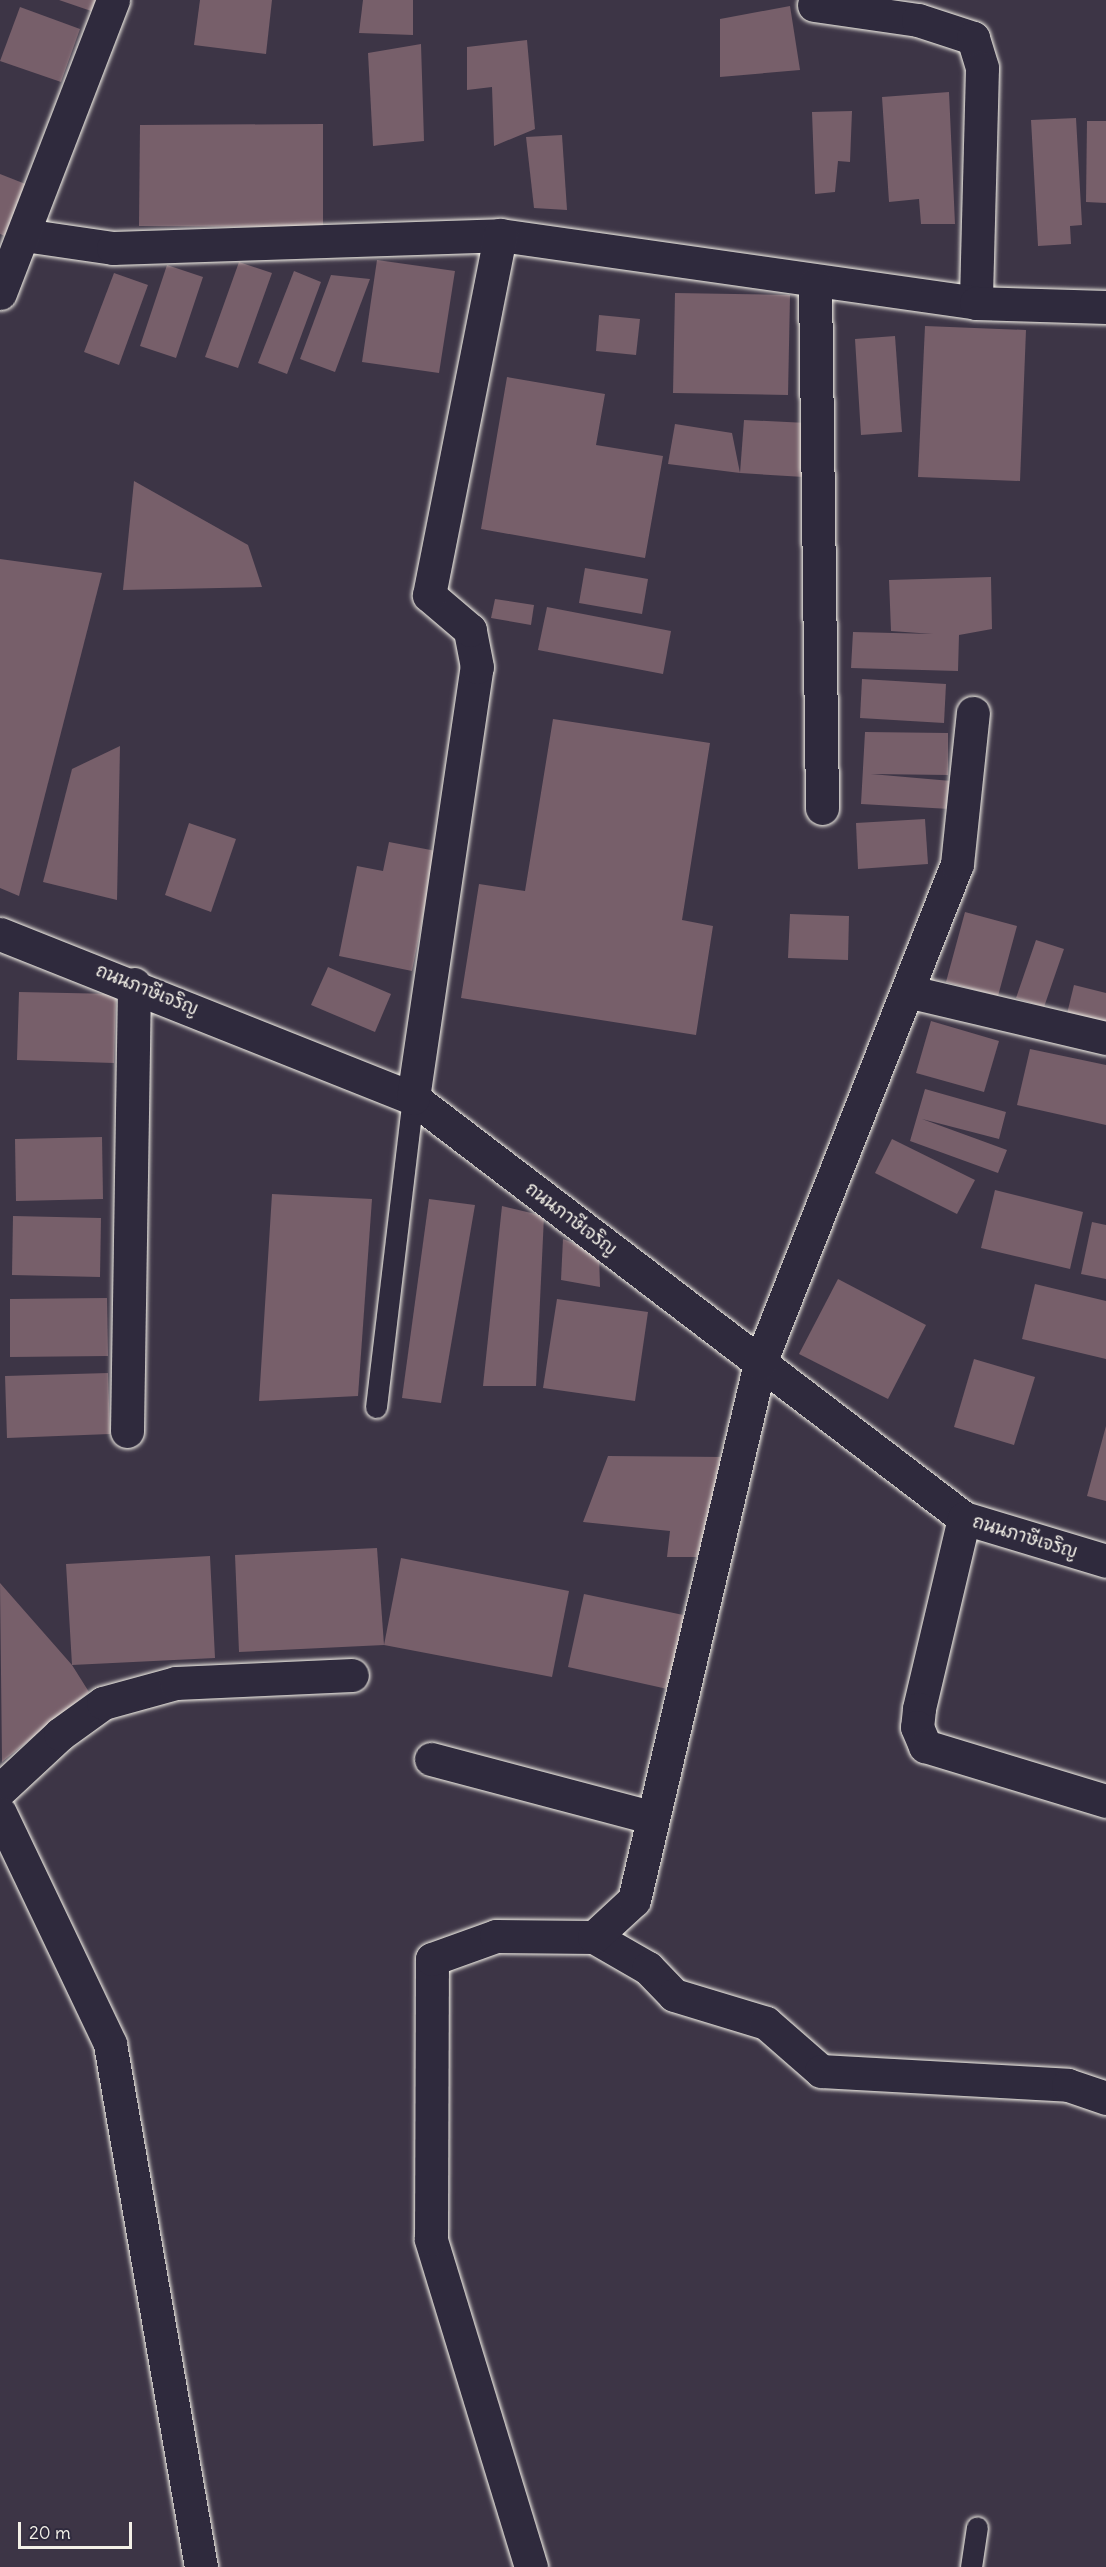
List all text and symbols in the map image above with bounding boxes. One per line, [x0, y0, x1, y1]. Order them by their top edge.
street label: ถนนภาษีเจริญ [93, 960, 201, 1020]
street label: ถนนภาษีเจริญ [521, 1178, 621, 1260]
street label: ถนนภาษีเจริญ [970, 1511, 1080, 1563]
scale bar [21, 2510, 135, 2548]
text: 20 m [29, 2521, 71, 2544]

